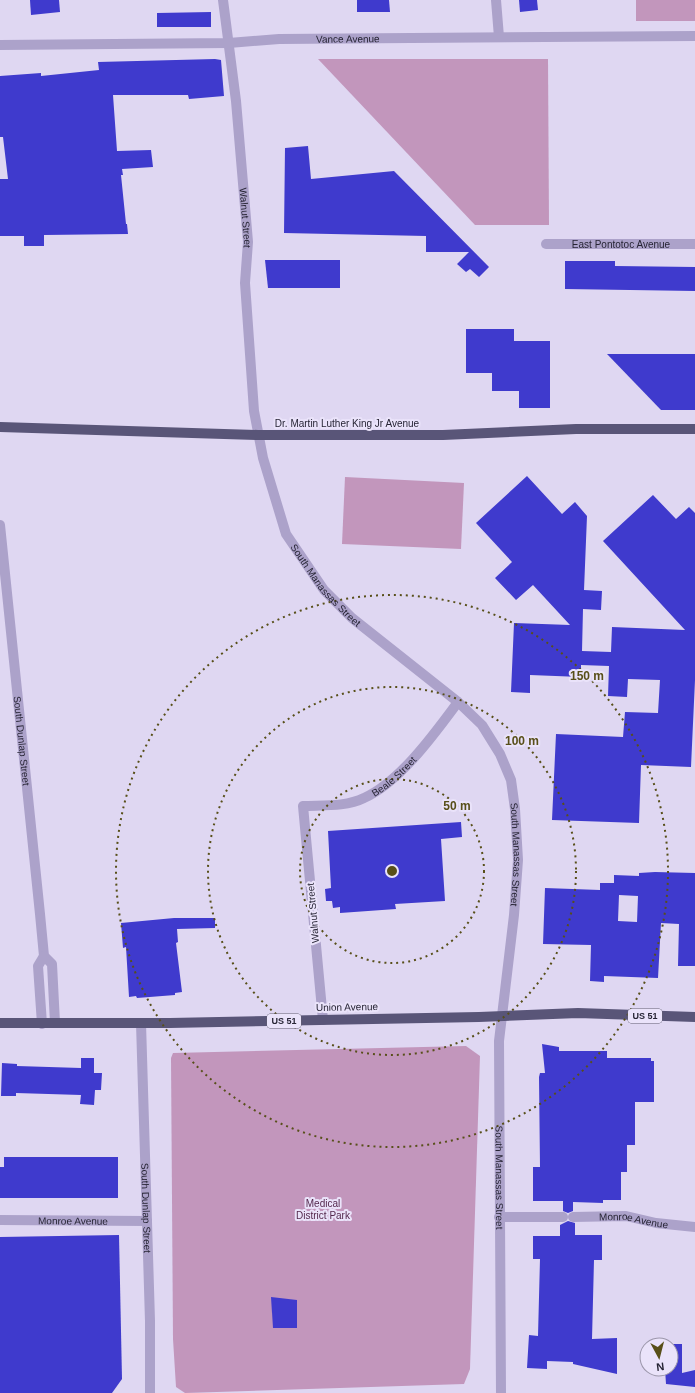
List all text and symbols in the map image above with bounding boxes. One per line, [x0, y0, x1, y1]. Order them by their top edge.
street label: Vance Avenue [316, 33, 380, 44]
street label: Walnut Street [238, 187, 254, 248]
street label: East Pontotoc Avenue [572, 239, 671, 250]
street label: Dr. Martin Luther King Jr Avenue [275, 418, 420, 429]
street label: South Manassas Street [289, 542, 363, 628]
text: 150 m [570, 669, 604, 683]
street label: South Dunlap Street [12, 695, 32, 786]
text: 100 m [505, 734, 539, 748]
street label: Beale Street [370, 754, 418, 798]
text: 50 m [443, 799, 471, 813]
street label: South Manassas Street [509, 802, 524, 907]
centre of rings [385, 864, 399, 878]
street label: Walnut Street [305, 882, 321, 943]
street label: Union Avenue [316, 1001, 379, 1013]
road number: US 51 [628, 1009, 662, 1023]
road number: US 51 [267, 1014, 301, 1028]
street label: South Manassas Street [494, 1125, 506, 1230]
street label: South Dunlap Street [140, 1163, 153, 1253]
park label: Medical District Park [296, 1198, 351, 1221]
street label: Monroe Avenue [599, 1210, 669, 1230]
street label: Monroe Avenue [38, 1215, 108, 1226]
north arrow [639, 1337, 679, 1377]
text: N [655, 1360, 665, 1373]

